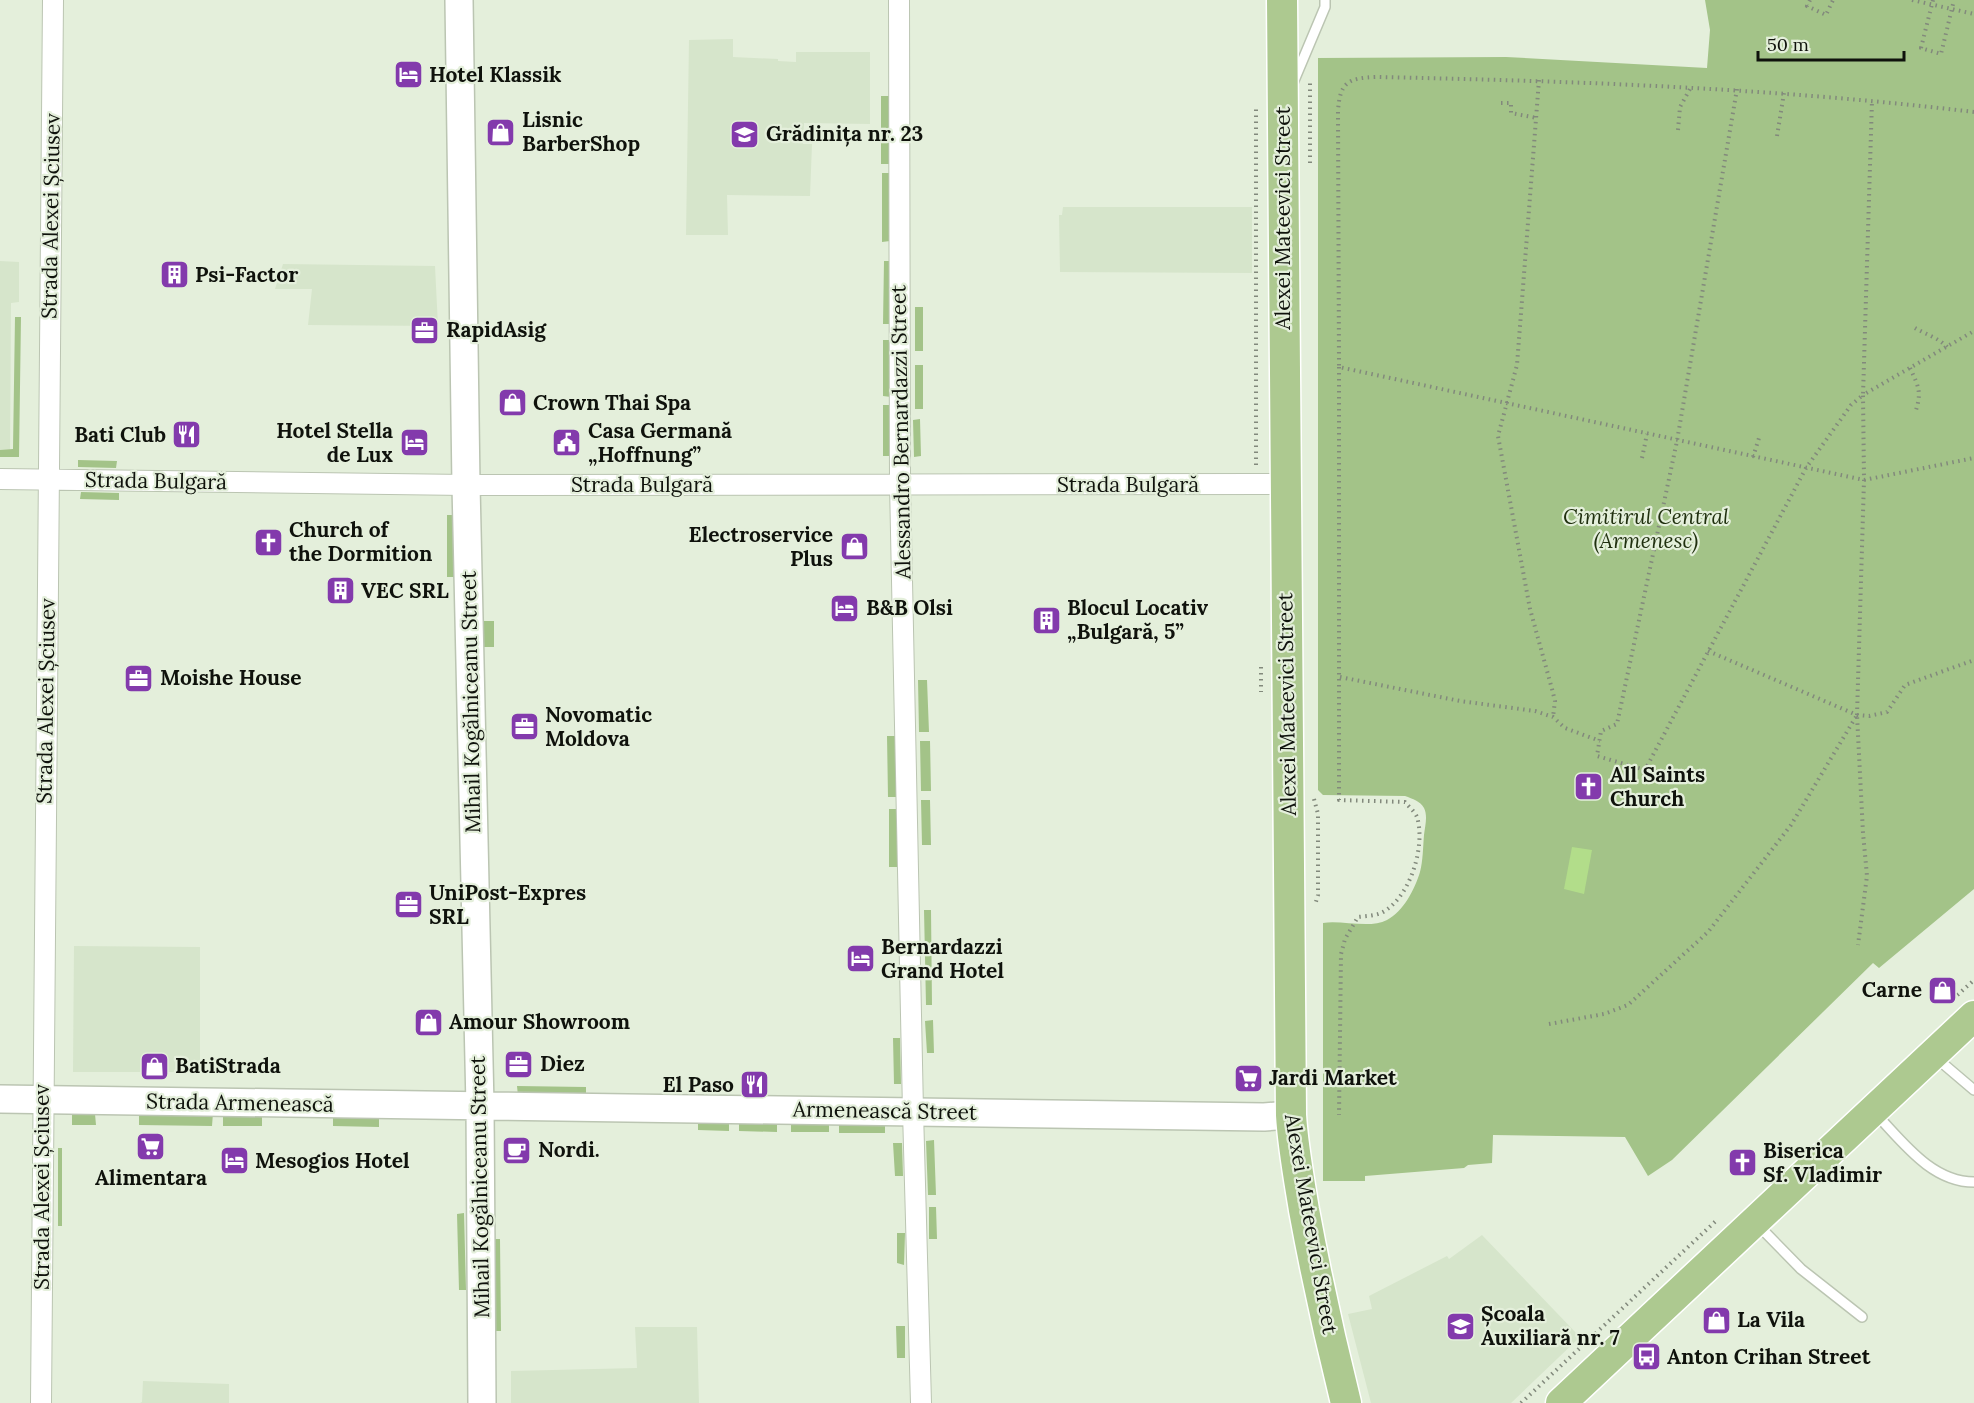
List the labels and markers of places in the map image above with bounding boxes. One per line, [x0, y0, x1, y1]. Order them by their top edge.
hotel icon: Hotel Klassik [392, 59, 424, 91]
place label: Hotel Klassik [429, 61, 562, 88]
place label: Lisnic BarberShop [522, 106, 640, 157]
shop icon: Lisnic BarberShop [485, 116, 517, 148]
school or university icon: Grădinița nr. 23 [729, 118, 761, 150]
place label: Grădinița nr. 23 [766, 120, 923, 147]
building icon: Psi-Factor [158, 259, 190, 291]
place label: Psi-Factor [195, 261, 298, 288]
office icon: RapidAsig [409, 314, 441, 346]
place label: RapidAsig [446, 316, 547, 343]
shop icon: Crown Thai Spa [496, 387, 528, 419]
place label: Crown Thai Spa [533, 389, 691, 416]
place label: Hotel Stella de Lux [276, 417, 393, 468]
place label: Casa Germană „Hoffnung” [588, 417, 732, 468]
restaurant icon: Bati Club [171, 419, 203, 451]
place label: Bati Club [74, 421, 166, 448]
hotel icon: Hotel Stella de Lux [398, 427, 430, 459]
public building icon: Casa Germană „Hoffnung” [551, 427, 583, 459]
place label: Church of the Dormition [289, 516, 432, 567]
place label: Electroservice Plus [689, 521, 833, 572]
church icon: Church of the Dormition [252, 526, 284, 558]
shop icon: Electroservice Plus [838, 531, 870, 563]
building icon: VEC SRL [324, 575, 356, 607]
place label: VEC SRL [361, 577, 449, 604]
hotel icon: B&B Olsi [829, 592, 861, 624]
place label: B&B Olsi [866, 594, 953, 621]
place label: Blocul Locativ „Bulgară, 5” [1067, 594, 1209, 645]
building icon: Blocul Locativ „Bulgară, 5” [1030, 604, 1062, 636]
office icon: Moishe House [123, 662, 155, 694]
place label: Moishe House [160, 664, 301, 691]
place label: Novomatic Moldova [545, 701, 652, 752]
office icon: Novomatic Moldova [508, 711, 540, 743]
place label: All Saints Church [1610, 761, 1705, 812]
church icon: All Saints Church [1573, 771, 1605, 803]
place label: UniPost-Expres SRL [429, 879, 586, 930]
office icon: UniPost-Expres SRL [392, 889, 424, 921]
place label: Bernardazzi Grand Hotel [881, 933, 1004, 984]
hotel icon: Bernardazzi Grand Hotel [844, 943, 876, 975]
shop icon: Carne [1927, 974, 1959, 1006]
place label: Carne [1862, 976, 1922, 1003]
shop icon: Amour Showroom [412, 1006, 444, 1038]
place label: Amour Showroom [449, 1008, 630, 1035]
office icon: Diez [503, 1048, 535, 1080]
shop icon: BatiStrada [138, 1050, 170, 1082]
place label: Diez [540, 1050, 585, 1077]
place label: BatiStrada [175, 1052, 281, 1079]
supermarket icon: Jardi Market [1232, 1062, 1264, 1094]
place label: Jardi Market [1269, 1064, 1397, 1091]
restaurant icon: El Paso [739, 1069, 771, 1101]
place label: El Paso [663, 1071, 734, 1098]
supermarket icon: Alimentara [135, 1131, 167, 1163]
cafe icon: Nordi. [501, 1134, 533, 1166]
place label: Nordi. [538, 1136, 600, 1163]
place label: Biserica Sf. Vladimir [1763, 1137, 1882, 1188]
hotel icon: Mesogios Hotel [218, 1145, 250, 1177]
place label: Mesogios Hotel [255, 1147, 410, 1174]
church icon: Biserica Sf. Vladimir [1726, 1147, 1758, 1179]
place label: Alimentara [95, 1164, 207, 1191]
place label: Școala Auxiliară nr. 7 [1481, 1300, 1620, 1351]
shop icon: La Vila [1700, 1304, 1732, 1336]
place label: La Vila [1737, 1306, 1805, 1333]
school or university icon: Școala Auxiliară nr. 7 [1444, 1310, 1476, 1342]
bus stop icon: Anton Crihan Street [1630, 1341, 1662, 1373]
place label: Anton Crihan Street [1667, 1343, 1871, 1370]

